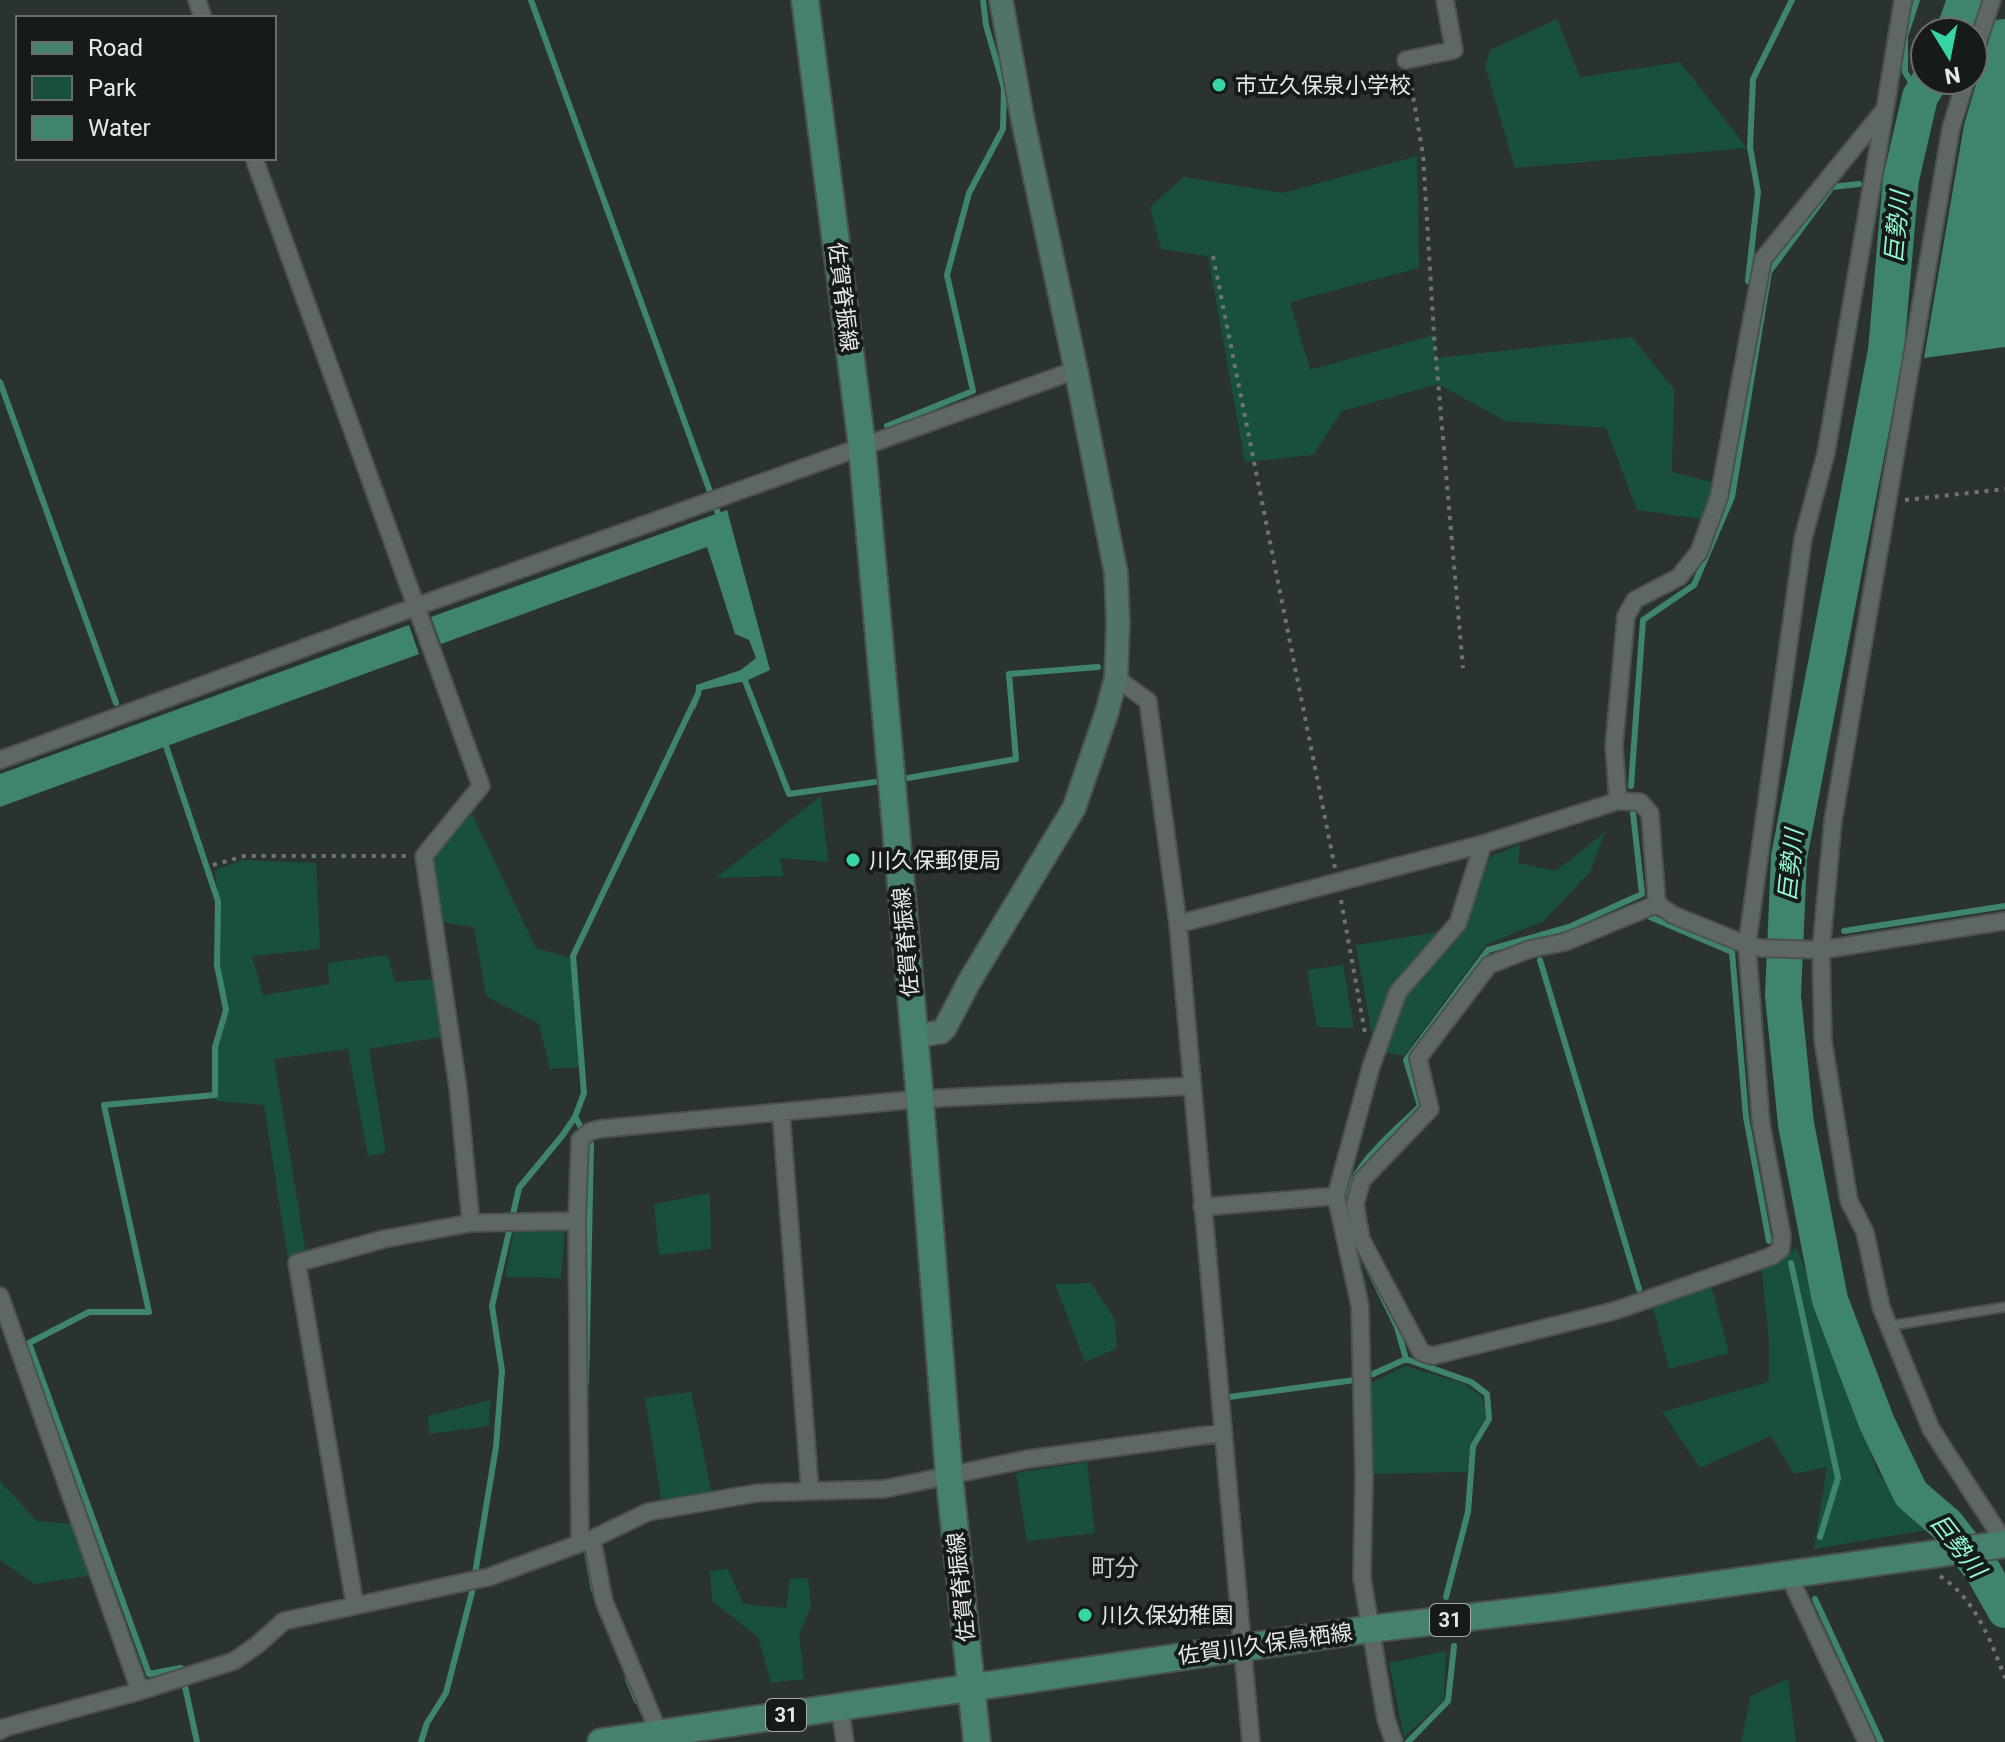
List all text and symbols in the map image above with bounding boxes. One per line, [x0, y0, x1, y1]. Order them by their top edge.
legend [16, 16, 276, 160]
north arrow [1909, 16, 1989, 96]
text: Road [88, 34, 143, 62]
text: N [1943, 62, 1962, 89]
place label: 市立久保泉小学校 [1235, 73, 1411, 98]
text: Park [88, 74, 137, 102]
marker: 市立久保泉小学校 [1210, 76, 1228, 94]
text: Water [88, 114, 151, 142]
water label: 巨勢川 [1880, 187, 1914, 264]
street label: 佐賀脊振線 [824, 241, 862, 353]
water label: 巨勢川 [1773, 825, 1809, 902]
place label: 川久保郵便局 [869, 848, 1001, 873]
marker: 川久保郵便局 [844, 851, 862, 869]
street label: 佐賀脊振線 [889, 886, 923, 998]
water label: 巨勢川 [1925, 1509, 1993, 1585]
street label: 佐賀脊振線 [943, 1531, 979, 1643]
district label: 町分 [1091, 1554, 1139, 1582]
place label: 川久保幼稚園 [1101, 1603, 1233, 1628]
road number: 31 [1430, 1604, 1470, 1636]
marker: 川久保幼稚園 [1076, 1606, 1094, 1624]
street label: 佐賀川久保鳥栖線 [1176, 1619, 1354, 1669]
road number: 31 [766, 1699, 806, 1731]

